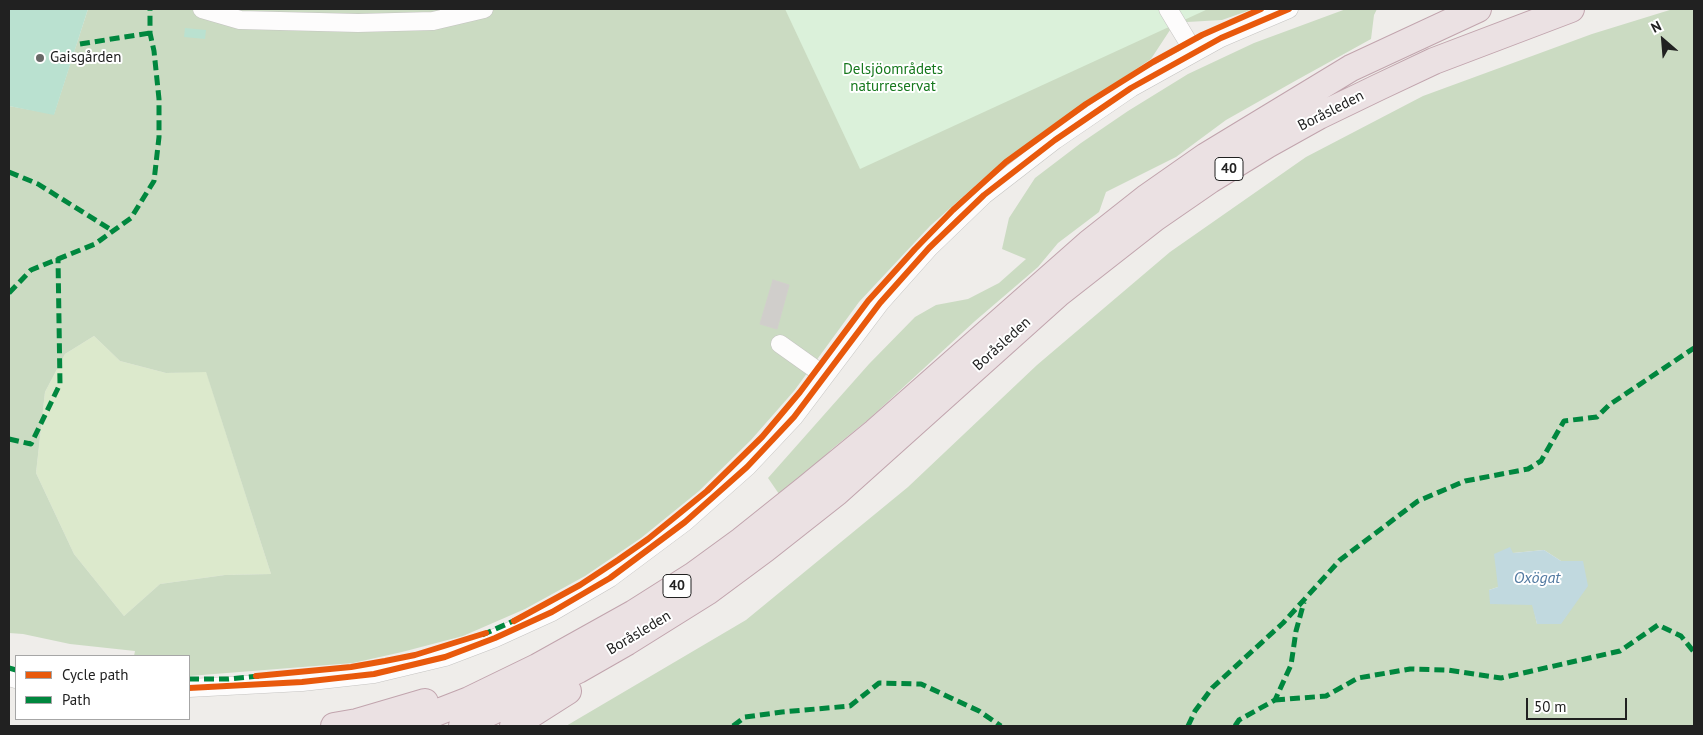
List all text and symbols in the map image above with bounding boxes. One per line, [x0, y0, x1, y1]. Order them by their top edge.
north arrow [1638, 15, 1688, 65]
text: N [1648, 17, 1664, 37]
place label: Gaisgården [50, 49, 121, 67]
marker: Gaisgården [34, 52, 46, 64]
park label: Delsjöområdets naturreservat [843, 61, 943, 96]
street label: Boråsleden [1295, 87, 1367, 135]
road number: 40 [1215, 157, 1243, 180]
street label: Boråsleden [969, 313, 1035, 375]
water label: Oxögat [1514, 568, 1560, 588]
road number: 40 [663, 574, 691, 598]
street label: Boråsleden [604, 607, 674, 659]
legend [15, 655, 190, 720]
text: Cycle path [62, 665, 128, 684]
scale bar [1528, 688, 1629, 720]
text: Path [62, 690, 91, 709]
text: 50 m [1534, 697, 1567, 716]

